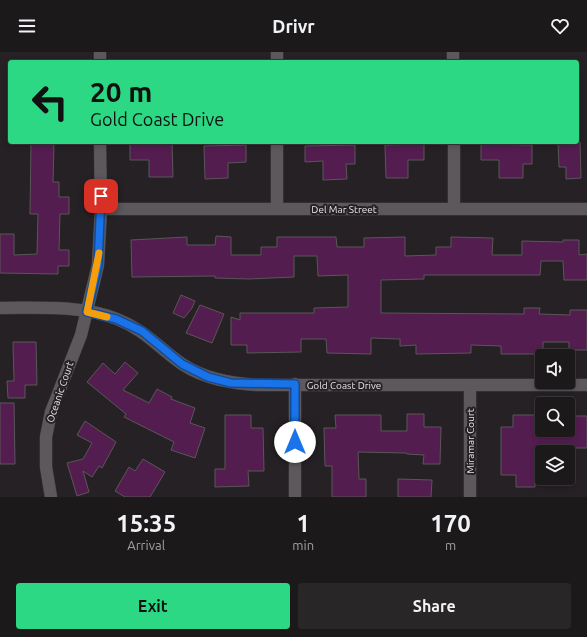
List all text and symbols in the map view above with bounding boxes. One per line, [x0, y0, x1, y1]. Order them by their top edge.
icon: menu [16, 15, 38, 37]
icon: heart [549, 15, 571, 37]
text: Drivr [272, 16, 315, 36]
icon: left [24, 76, 76, 128]
text: 20 m [90, 76, 152, 107]
text: Gold Coast Drive [90, 109, 224, 129]
pin [84, 179, 118, 213]
icon: arrive [90, 185, 112, 207]
street label: Del Mar Street [311, 204, 377, 215]
map controls [535, 349, 575, 485]
button: sound [535, 349, 575, 389]
street label: Oceanic Court [44, 360, 76, 424]
street label: Gold Coast Drive [307, 380, 381, 391]
button: search [535, 397, 575, 437]
street label: Miramar Court [465, 408, 476, 474]
position arrow [274, 421, 316, 463]
button: layers [535, 445, 575, 485]
text: 15:35 [116, 510, 176, 537]
text: 1 [296, 510, 310, 537]
text: 170 [430, 510, 471, 537]
text: Arrival [127, 538, 165, 552]
text: min [292, 538, 314, 552]
text: m [445, 538, 456, 552]
button: Exit [16, 583, 290, 629]
button: Share [298, 583, 571, 629]

